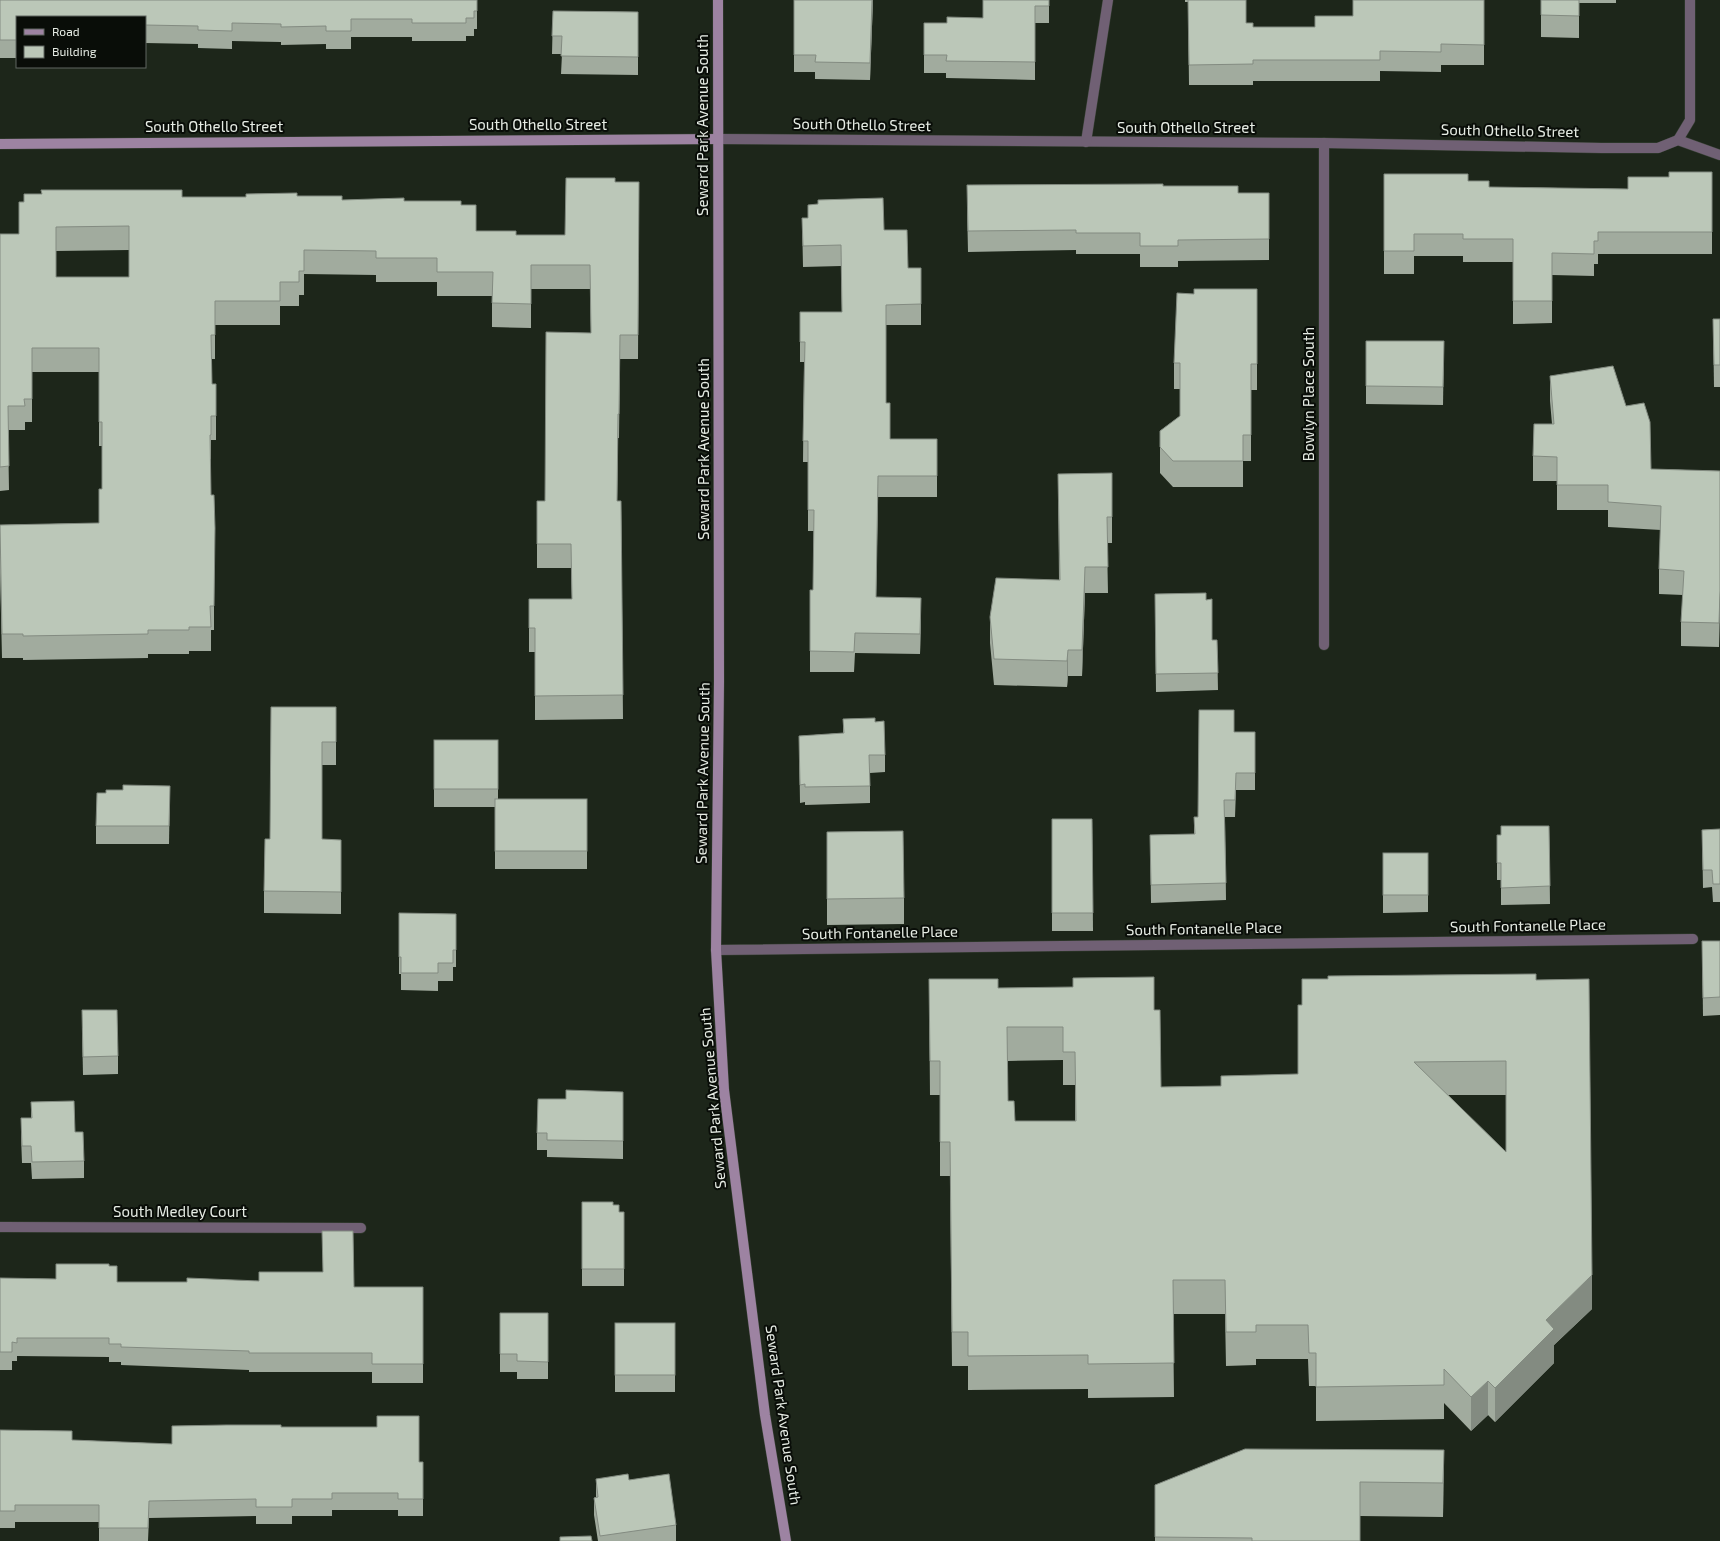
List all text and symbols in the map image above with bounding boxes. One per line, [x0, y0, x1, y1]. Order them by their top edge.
legend [16, 16, 146, 68]
text: Road [52, 24, 80, 38]
street label: Seward Park Avenue South [693, 34, 711, 216]
text: Building [52, 44, 97, 58]
street label: South Othello Street [793, 114, 932, 134]
street label: South Othello Street [469, 115, 607, 133]
street label: South Othello Street [145, 117, 283, 135]
street label: South Othello Street [1117, 118, 1255, 136]
street label: South Othello Street [1441, 120, 1580, 140]
street label: Bowlyn Place South [1299, 327, 1317, 461]
street label: Seward Park Avenue South [694, 358, 712, 540]
street label: Seward Park Avenue South [691, 682, 713, 864]
street label: South Fontanelle Place [1450, 915, 1606, 935]
street label: South Fontanelle Place [1126, 918, 1282, 938]
street label: South Fontanelle Place [802, 922, 958, 942]
street label: Seward Park Avenue South [695, 1007, 729, 1189]
street label: South Medley Court [113, 1202, 247, 1220]
street label: Seward Park Avenue South [762, 1324, 806, 1506]

